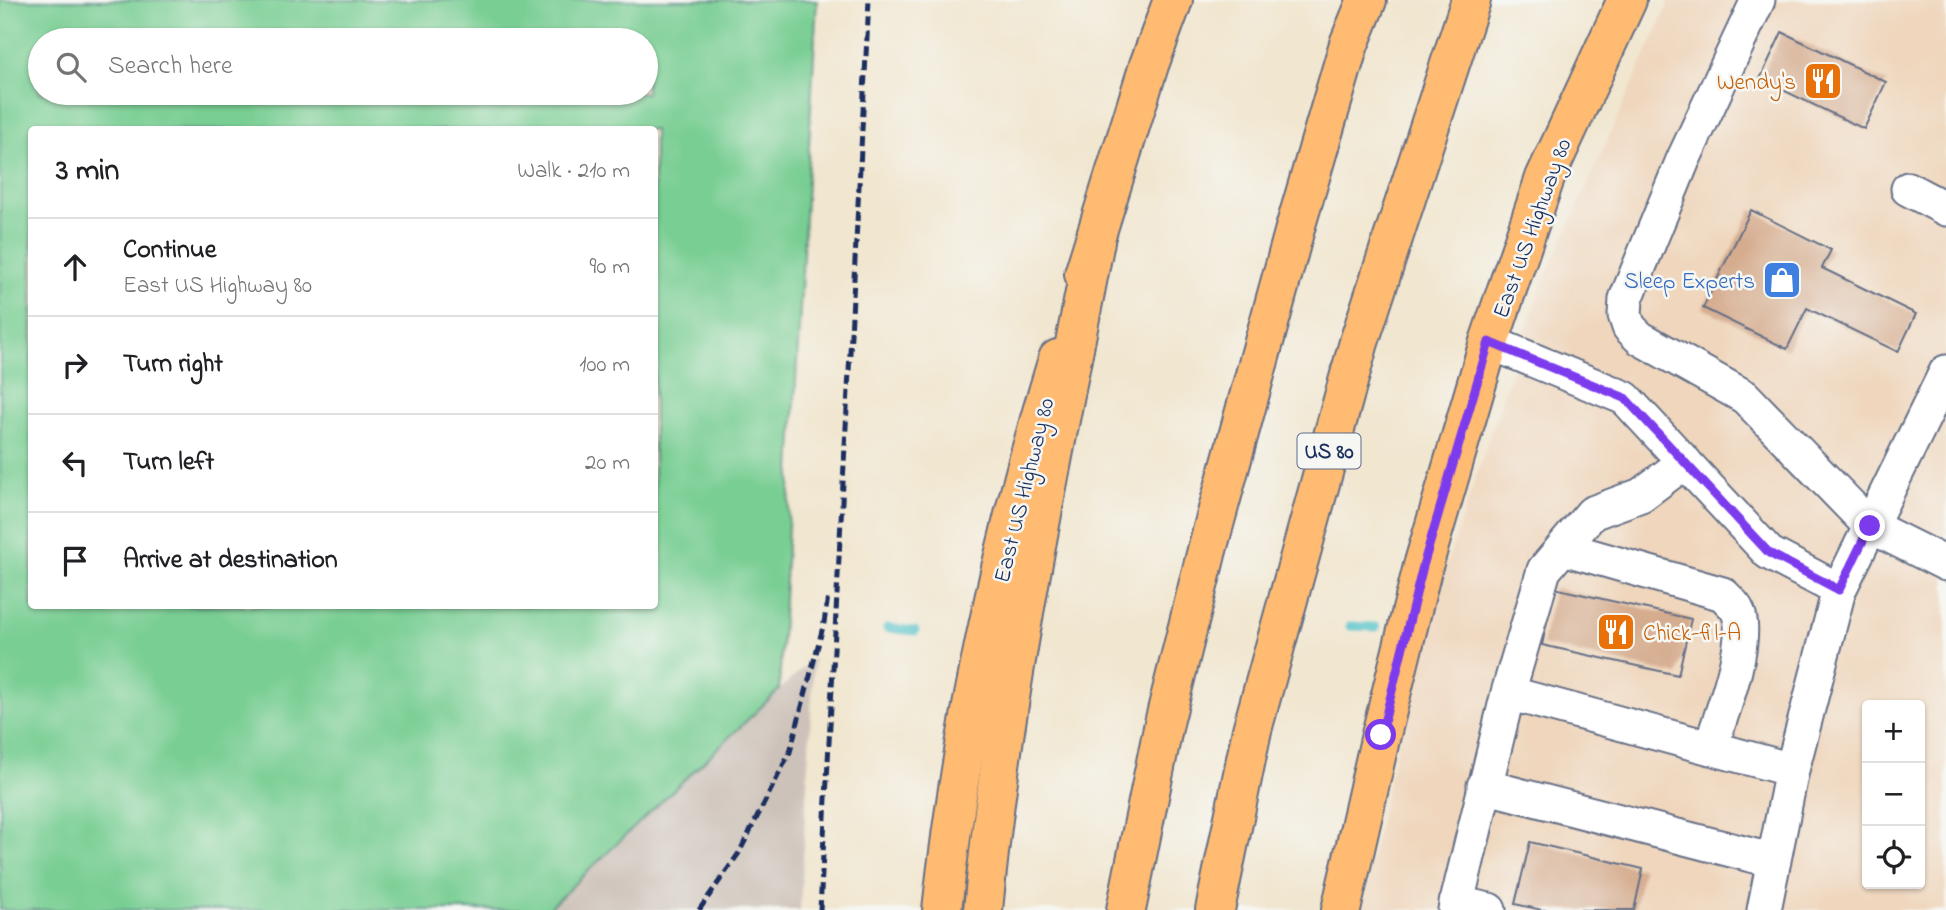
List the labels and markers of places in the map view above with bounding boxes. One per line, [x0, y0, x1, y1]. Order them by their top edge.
restaurant icon: Wendy's [1802, 60, 1844, 102]
place label: Wendy's [1717, 67, 1796, 102]
shop icon: Sleep Experts [1761, 259, 1803, 301]
place label: Sleep Experts [1624, 266, 1755, 299]
restaurant icon: Chick-fil-A [1595, 611, 1637, 653]
place label: Chick-fil-A [1643, 618, 1741, 651]

